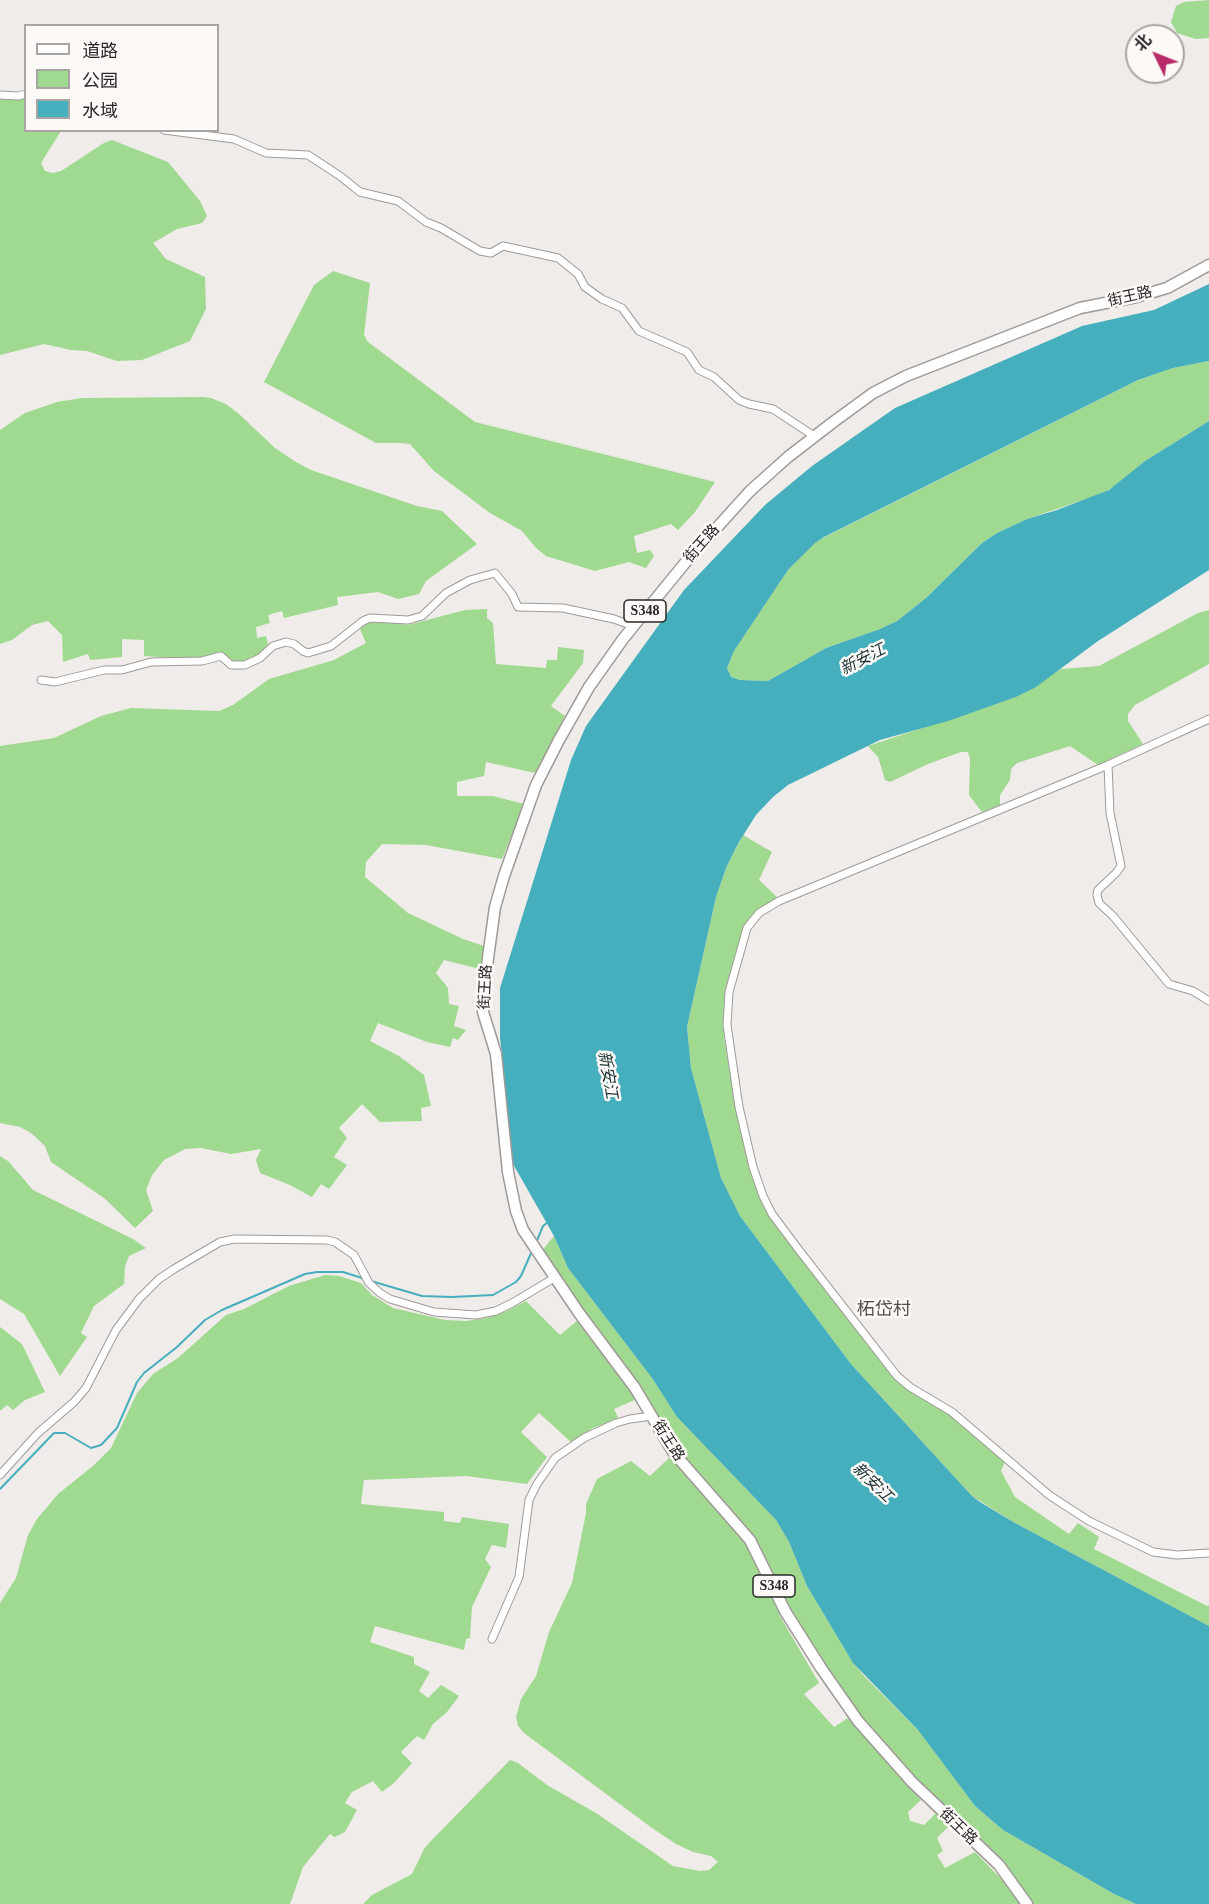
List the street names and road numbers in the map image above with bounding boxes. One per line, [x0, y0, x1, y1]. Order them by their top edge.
street label: 街王路 [1106, 283, 1154, 311]
street label: 街王路 [680, 521, 724, 567]
road number: S348 [624, 600, 666, 622]
street label: 街王路 [476, 964, 496, 1010]
street label: 街王路 [648, 1417, 688, 1465]
road number: S348 [753, 1575, 795, 1597]
street label: 街王路 [936, 1805, 980, 1849]

